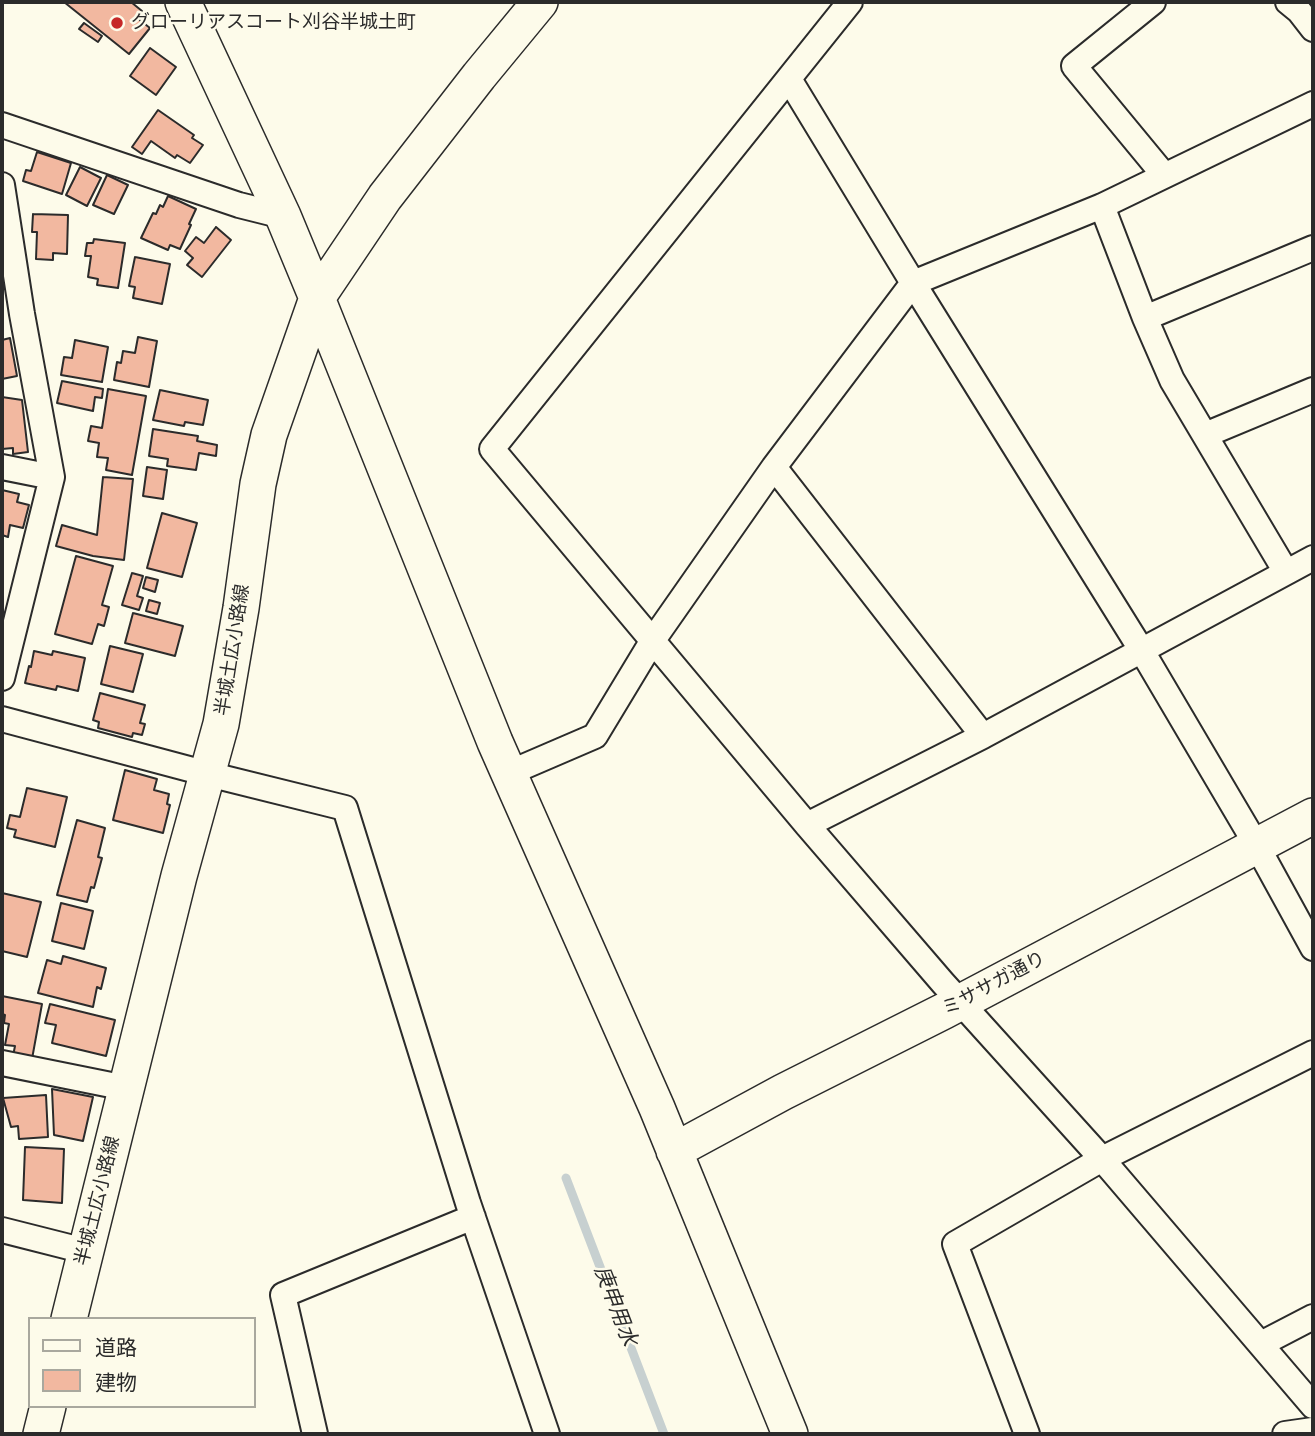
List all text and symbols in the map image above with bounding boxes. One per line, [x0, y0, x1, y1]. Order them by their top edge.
place label: グローリアスコート刈谷半城土町 [131, 12, 416, 34]
marker: グローリアスコート刈谷半城土町 [109, 15, 125, 31]
street label: 半城土広小路線 [211, 583, 255, 717]
street label: ミササガ通り [938, 947, 1050, 1021]
street label: 半城土広小路線 [71, 1134, 125, 1268]
water label: 庚申用水 [588, 1262, 642, 1350]
legend [28, 1317, 256, 1408]
text: 道路 [95, 1336, 137, 1359]
text: 建物 [95, 1371, 137, 1394]

